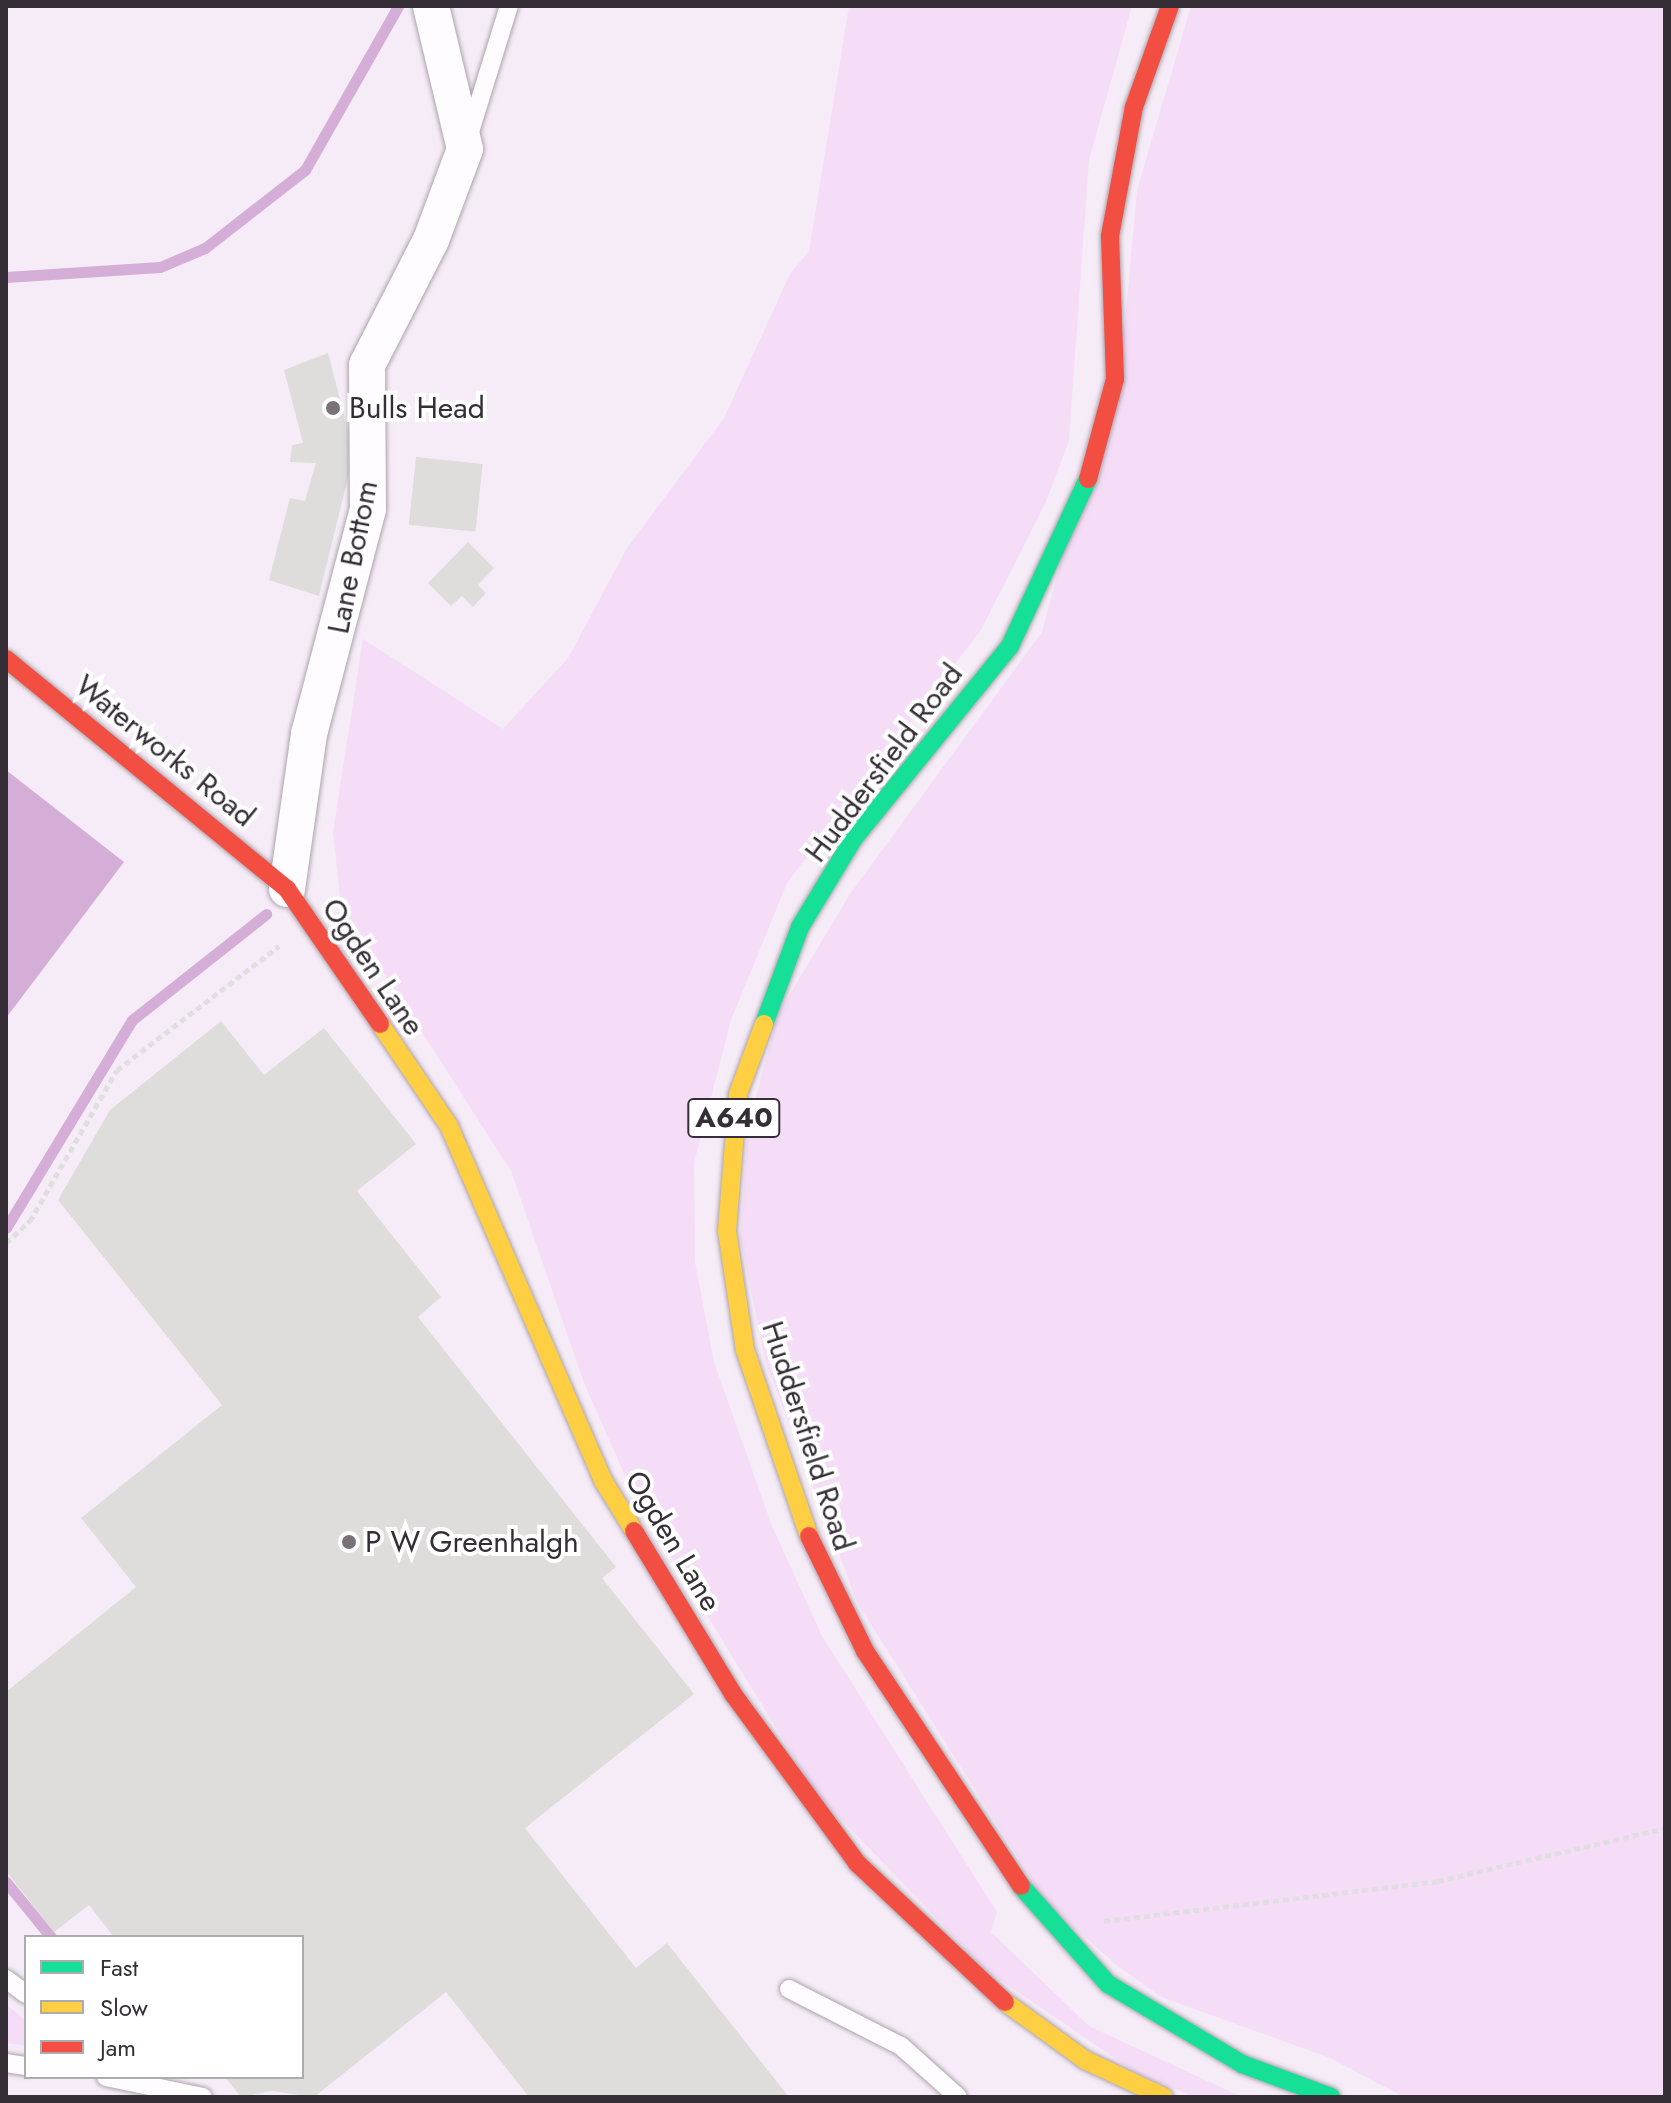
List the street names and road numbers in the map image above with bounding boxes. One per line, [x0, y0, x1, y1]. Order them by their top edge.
street label: Lane Bottom [321, 477, 385, 637]
street label: Huddersfield Road [798, 657, 970, 869]
street label: Waterworks Road [68, 668, 262, 834]
street label: Ogden Lane [314, 892, 432, 1042]
road number: A640 [686, 1094, 782, 1142]
street label: Huddersfield Road [754, 1317, 862, 1555]
street label: Ogden Lane [617, 1464, 729, 1618]

